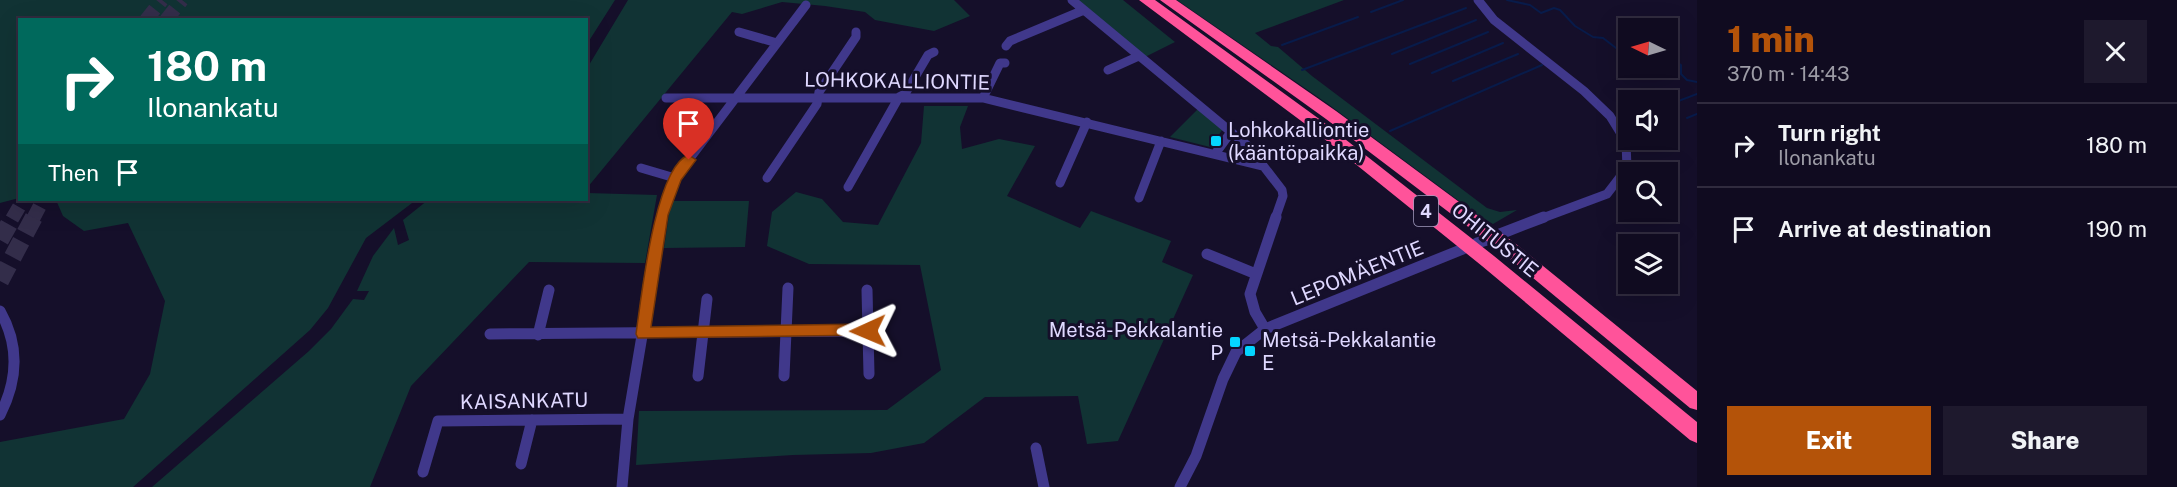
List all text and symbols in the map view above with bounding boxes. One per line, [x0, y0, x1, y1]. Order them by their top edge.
north arrow [1618, 18, 1678, 78]
map controls [1618, 18, 1678, 294]
text: 1 min [1727, 18, 1815, 60]
button: close [2084, 20, 2147, 83]
text: 180 m [147, 41, 267, 90]
icon: right [48, 42, 126, 120]
text: 370 m · 14:43 [1727, 62, 1850, 86]
street label: LOHKOKALLIONTIE [804, 67, 990, 95]
button: sound [1618, 90, 1678, 150]
text: Ilonankatu [147, 91, 279, 123]
pin [663, 98, 714, 160]
icon: arrive [672, 107, 705, 140]
place label: Lohkokalliontie (kääntöpaikka) [1228, 118, 1369, 165]
text: Turn right [1778, 120, 1881, 146]
icon: right [1727, 129, 1760, 162]
text: 180 m [2086, 132, 2147, 158]
marker: Lohkokalliontie (kääntöpaikka) [1209, 134, 1223, 148]
text: Ilonankatu [1778, 146, 1876, 170]
icon: arrive [111, 156, 144, 189]
text: Then [48, 160, 99, 186]
button: search [1618, 162, 1678, 222]
road number: 4 [1414, 196, 1438, 226]
street label: OHITUSTIE [1447, 198, 1543, 282]
icon: arrive [1727, 213, 1760, 246]
text: Arrive at destination [1778, 216, 1991, 242]
text: 190 m [2087, 216, 2147, 242]
button: layers [1618, 234, 1678, 294]
street label: LEPOMÄENTIE [1287, 235, 1427, 311]
position arrow [836, 299, 900, 363]
place label: Metsä-Pekkalantie P [1049, 318, 1223, 365]
place label: Metsä-Pekkalantie E [1262, 328, 1436, 375]
marker: Metsä-Pekkalantie P [1228, 335, 1242, 349]
marker: Metsä-Pekkalantie E [1243, 344, 1257, 358]
street label: KAISANKATU [460, 388, 588, 414]
button: Exit [1727, 406, 1931, 475]
button: Share [1943, 406, 2147, 475]

